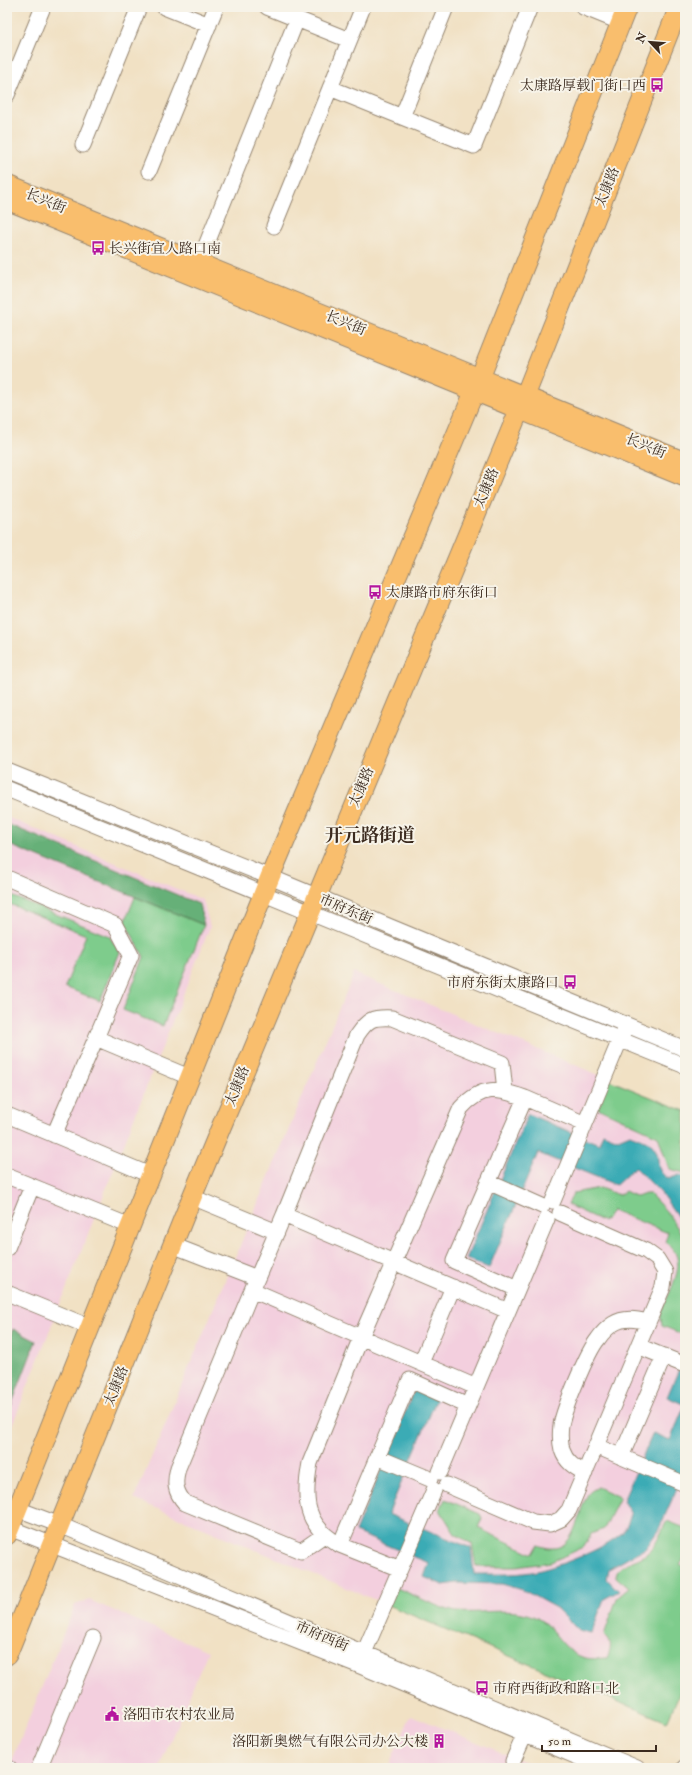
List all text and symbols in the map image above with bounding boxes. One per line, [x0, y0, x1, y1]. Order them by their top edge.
north arrow [630, 22, 670, 62]
text: N [633, 30, 650, 46]
place label: 太康路厚载门街口西 [520, 77, 646, 94]
bus stop icon: 太康路厚载门街口西 [649, 77, 665, 93]
street label: 太康路 [591, 164, 623, 210]
street label: 长兴街 [23, 185, 69, 217]
bus stop icon: 长兴街宜人路口南 [90, 240, 106, 256]
place label: 长兴街宜人路口南 [109, 240, 221, 257]
street label: 长兴街 [323, 307, 369, 339]
street label: 长兴街 [623, 430, 669, 462]
street label: 太康路 [470, 465, 502, 511]
bus stop icon: 太康路市府东街口 [367, 584, 383, 600]
place label: 太康路市府东街口 [386, 584, 498, 601]
street label: 太康路 [345, 764, 377, 810]
district label: 开元路街道 [325, 824, 415, 847]
street label: 市府东街 [317, 890, 375, 928]
place label: 市府东街太康路口 [447, 974, 559, 991]
bus stop icon: 市府东街太康路口 [562, 974, 578, 990]
street label: 太康路 [221, 1063, 253, 1109]
street label: 太康路 [100, 1363, 132, 1409]
street label: 市府西街 [293, 1617, 351, 1655]
bus stop icon: 市府西街政和路口北 [474, 1680, 490, 1696]
place label: 市府西街政和路口北 [493, 1680, 619, 1697]
public building icon: 洛阳市农村农业局 [104, 1706, 120, 1722]
place label: 洛阳市农村农业局 [123, 1706, 235, 1723]
scale bar [542, 1727, 656, 1753]
place label: 洛阳新奥燃气有限公司办公大楼 [232, 1733, 428, 1750]
building icon: 洛阳新奥燃气有限公司办公大楼 [431, 1733, 447, 1749]
text: 50 m [548, 1734, 572, 1749]

